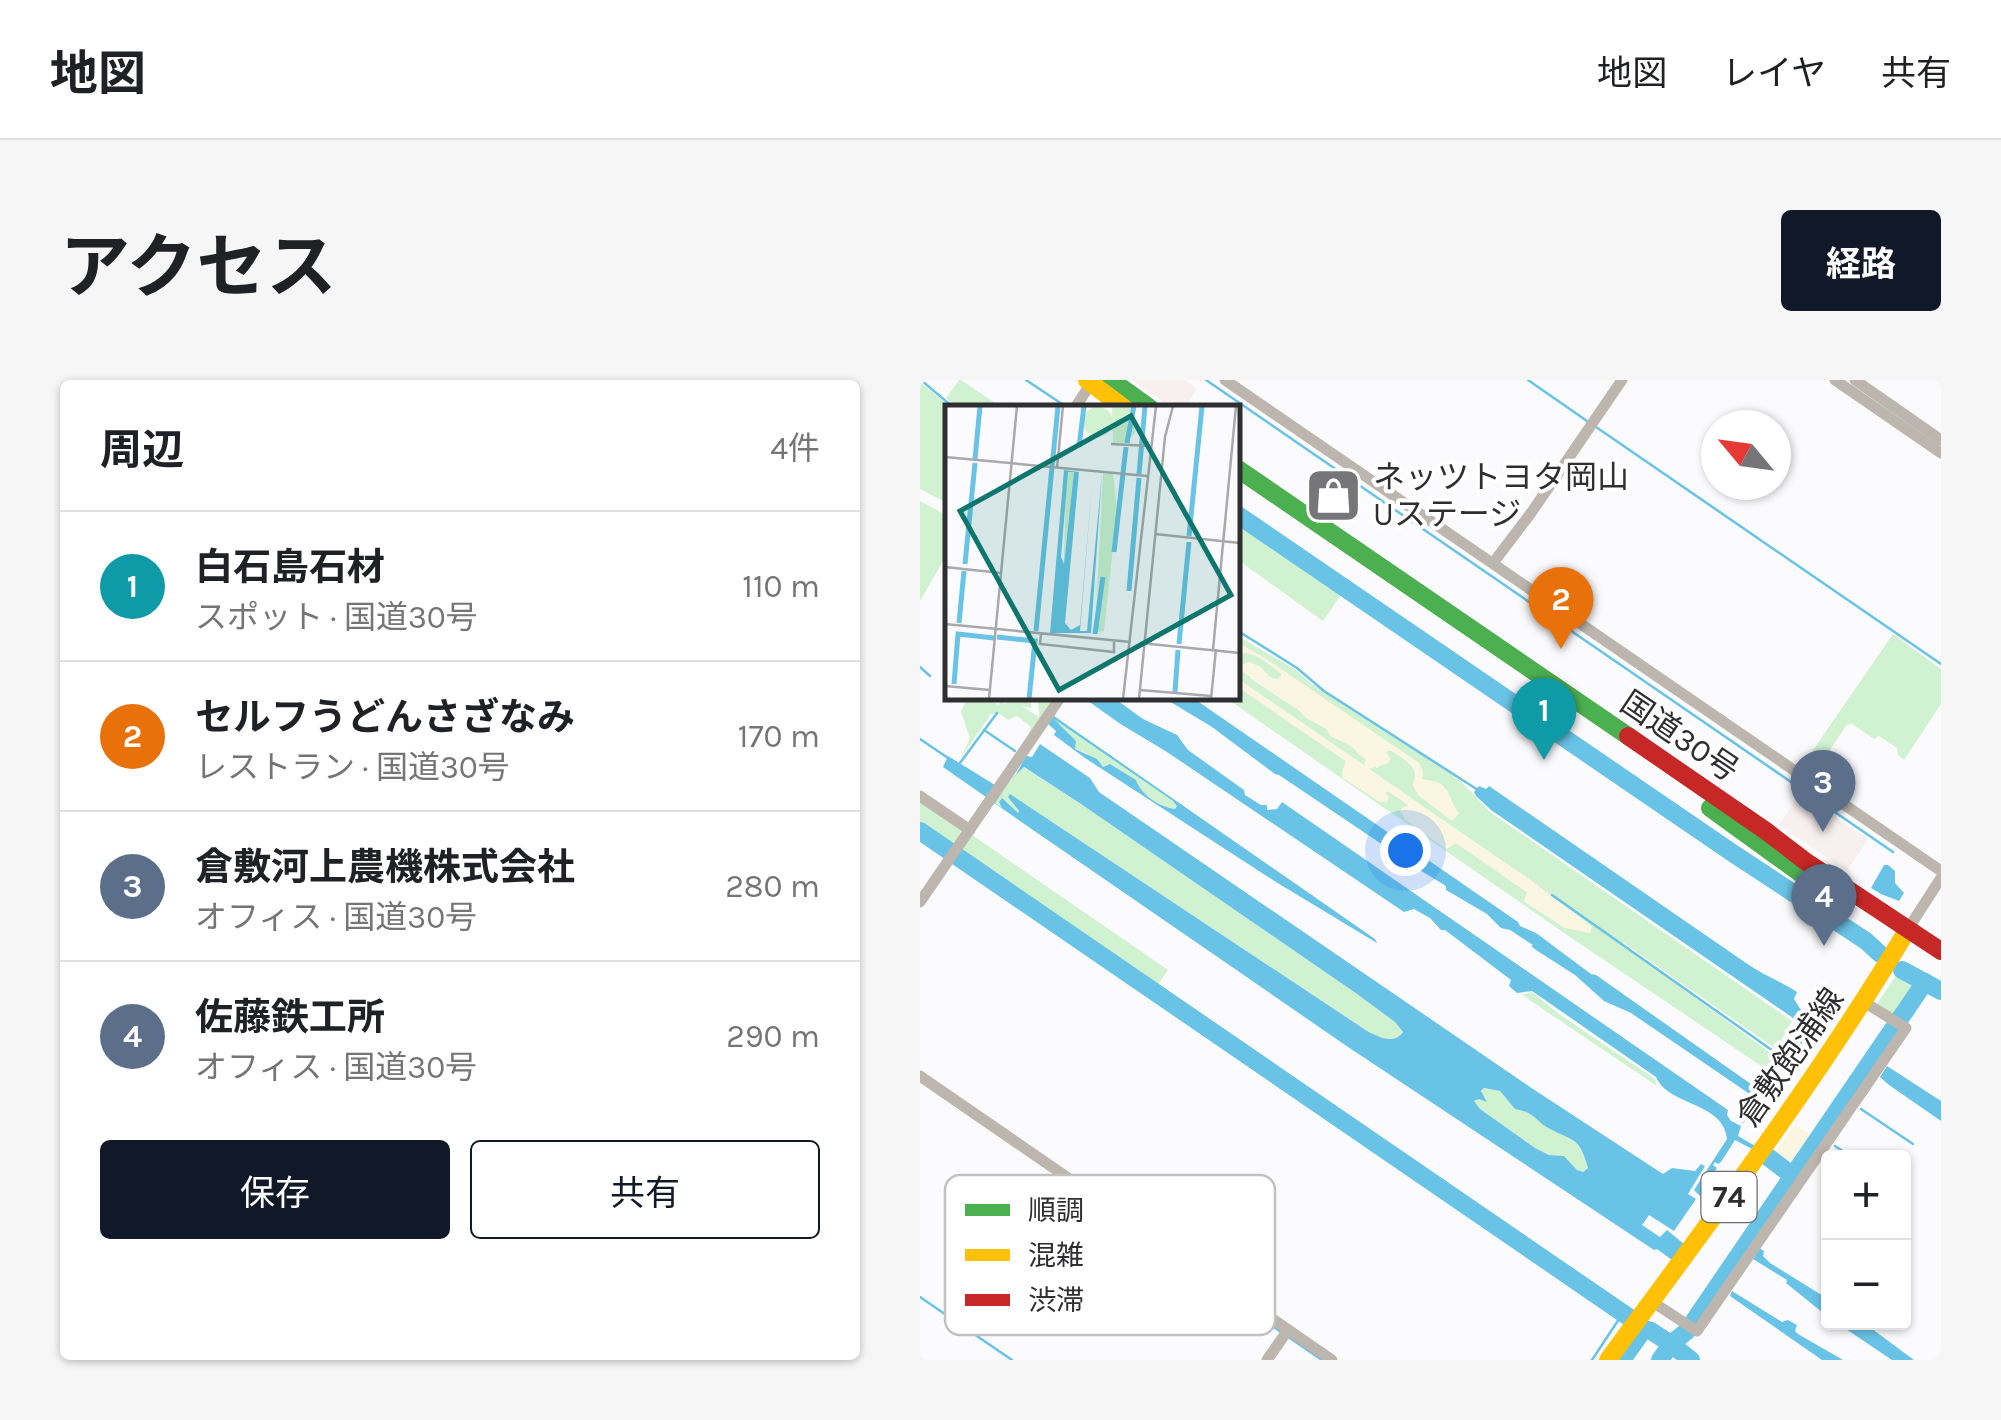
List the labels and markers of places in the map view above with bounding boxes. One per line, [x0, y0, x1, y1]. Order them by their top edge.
place label: ネッツトヨタ岡山 Uステージ [1373, 459, 1629, 533]
shop icon: ネッツトヨタ岡山 Uステージ [1304, 465, 1364, 525]
pin: 2 [1528, 566, 1594, 649]
pin: 1 [1512, 678, 1576, 760]
pin: 3 [1790, 750, 1856, 832]
pin: 4 [1792, 864, 1856, 946]

